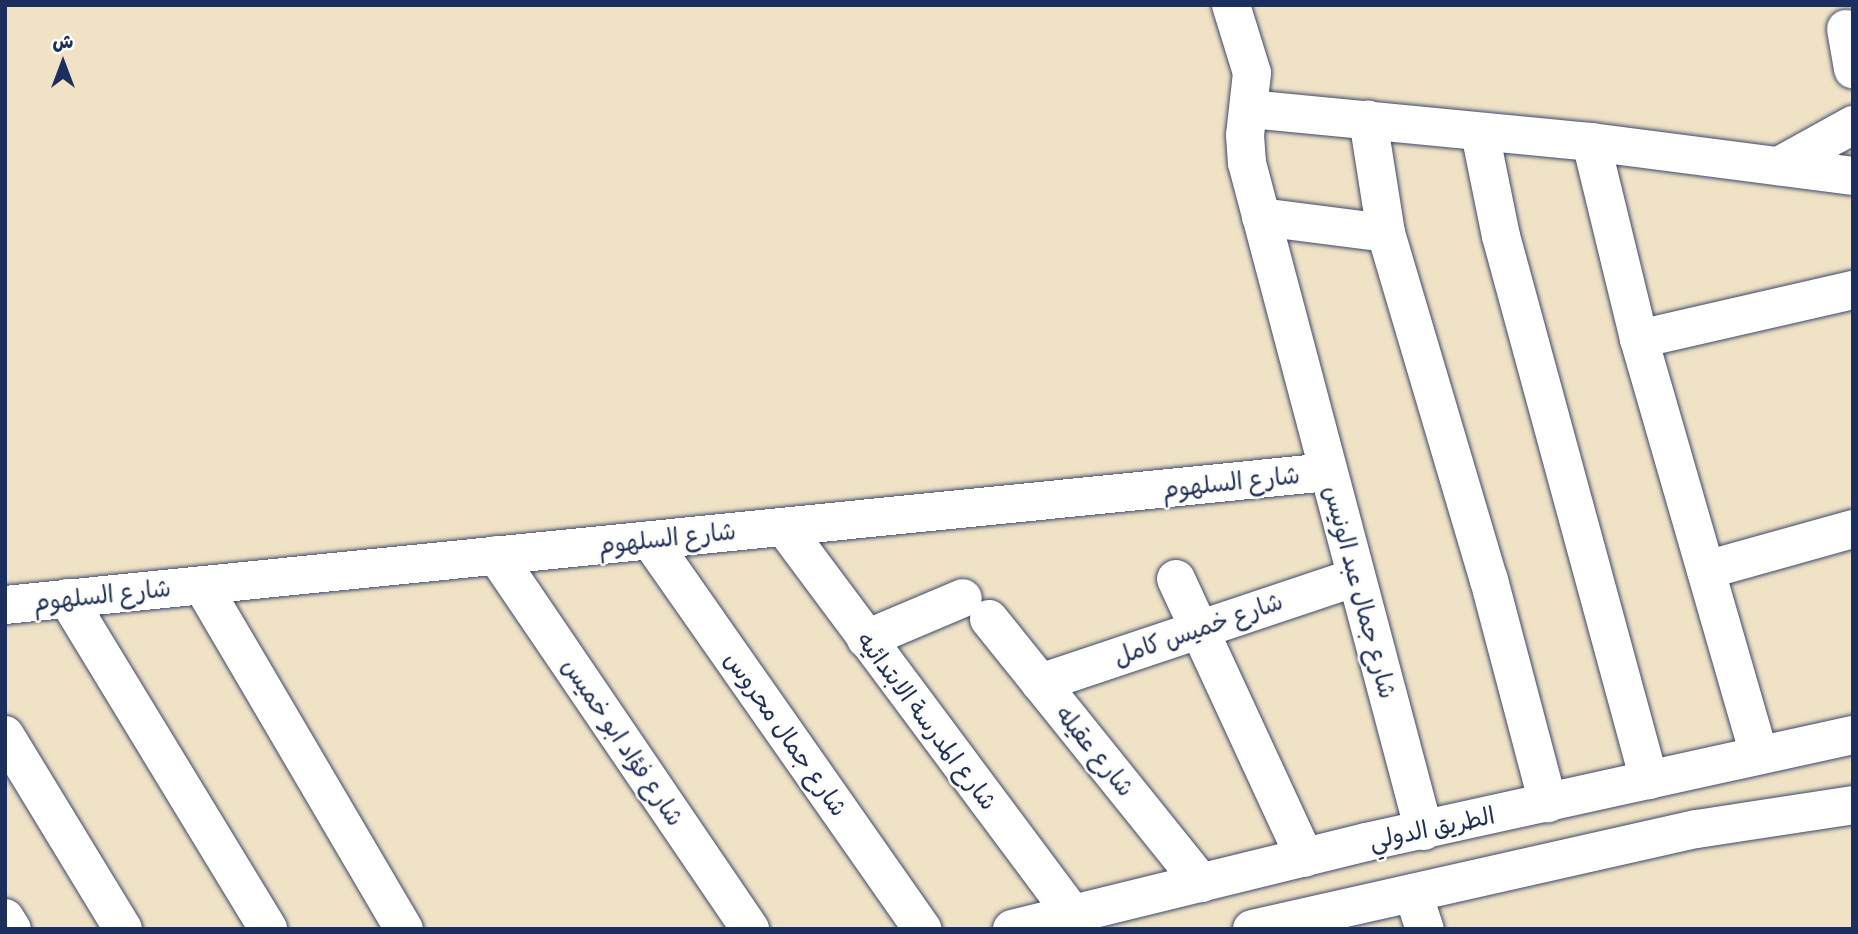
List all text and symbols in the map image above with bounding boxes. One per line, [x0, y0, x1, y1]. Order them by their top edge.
north arrow [28, 28, 98, 98]
text: ش [53, 30, 73, 53]
street label: شارع السلهوم [1161, 460, 1301, 504]
street label: شارع جمال عبد الونيس [1318, 482, 1402, 702]
street label: شارع السلهوم [597, 516, 737, 560]
street label: شارع السلهوم [32, 573, 172, 617]
street label: شارع خميس كامل [1110, 587, 1286, 671]
street label: شارع المدرسة الابتدائيه [851, 626, 1003, 816]
street label: شارع جمال محروس [718, 646, 854, 822]
street label: شارع فؤاد ابو خميس [556, 653, 690, 831]
street label: شارع عقيله [1050, 700, 1140, 802]
street label: الطريق الدولي [1367, 801, 1497, 855]

